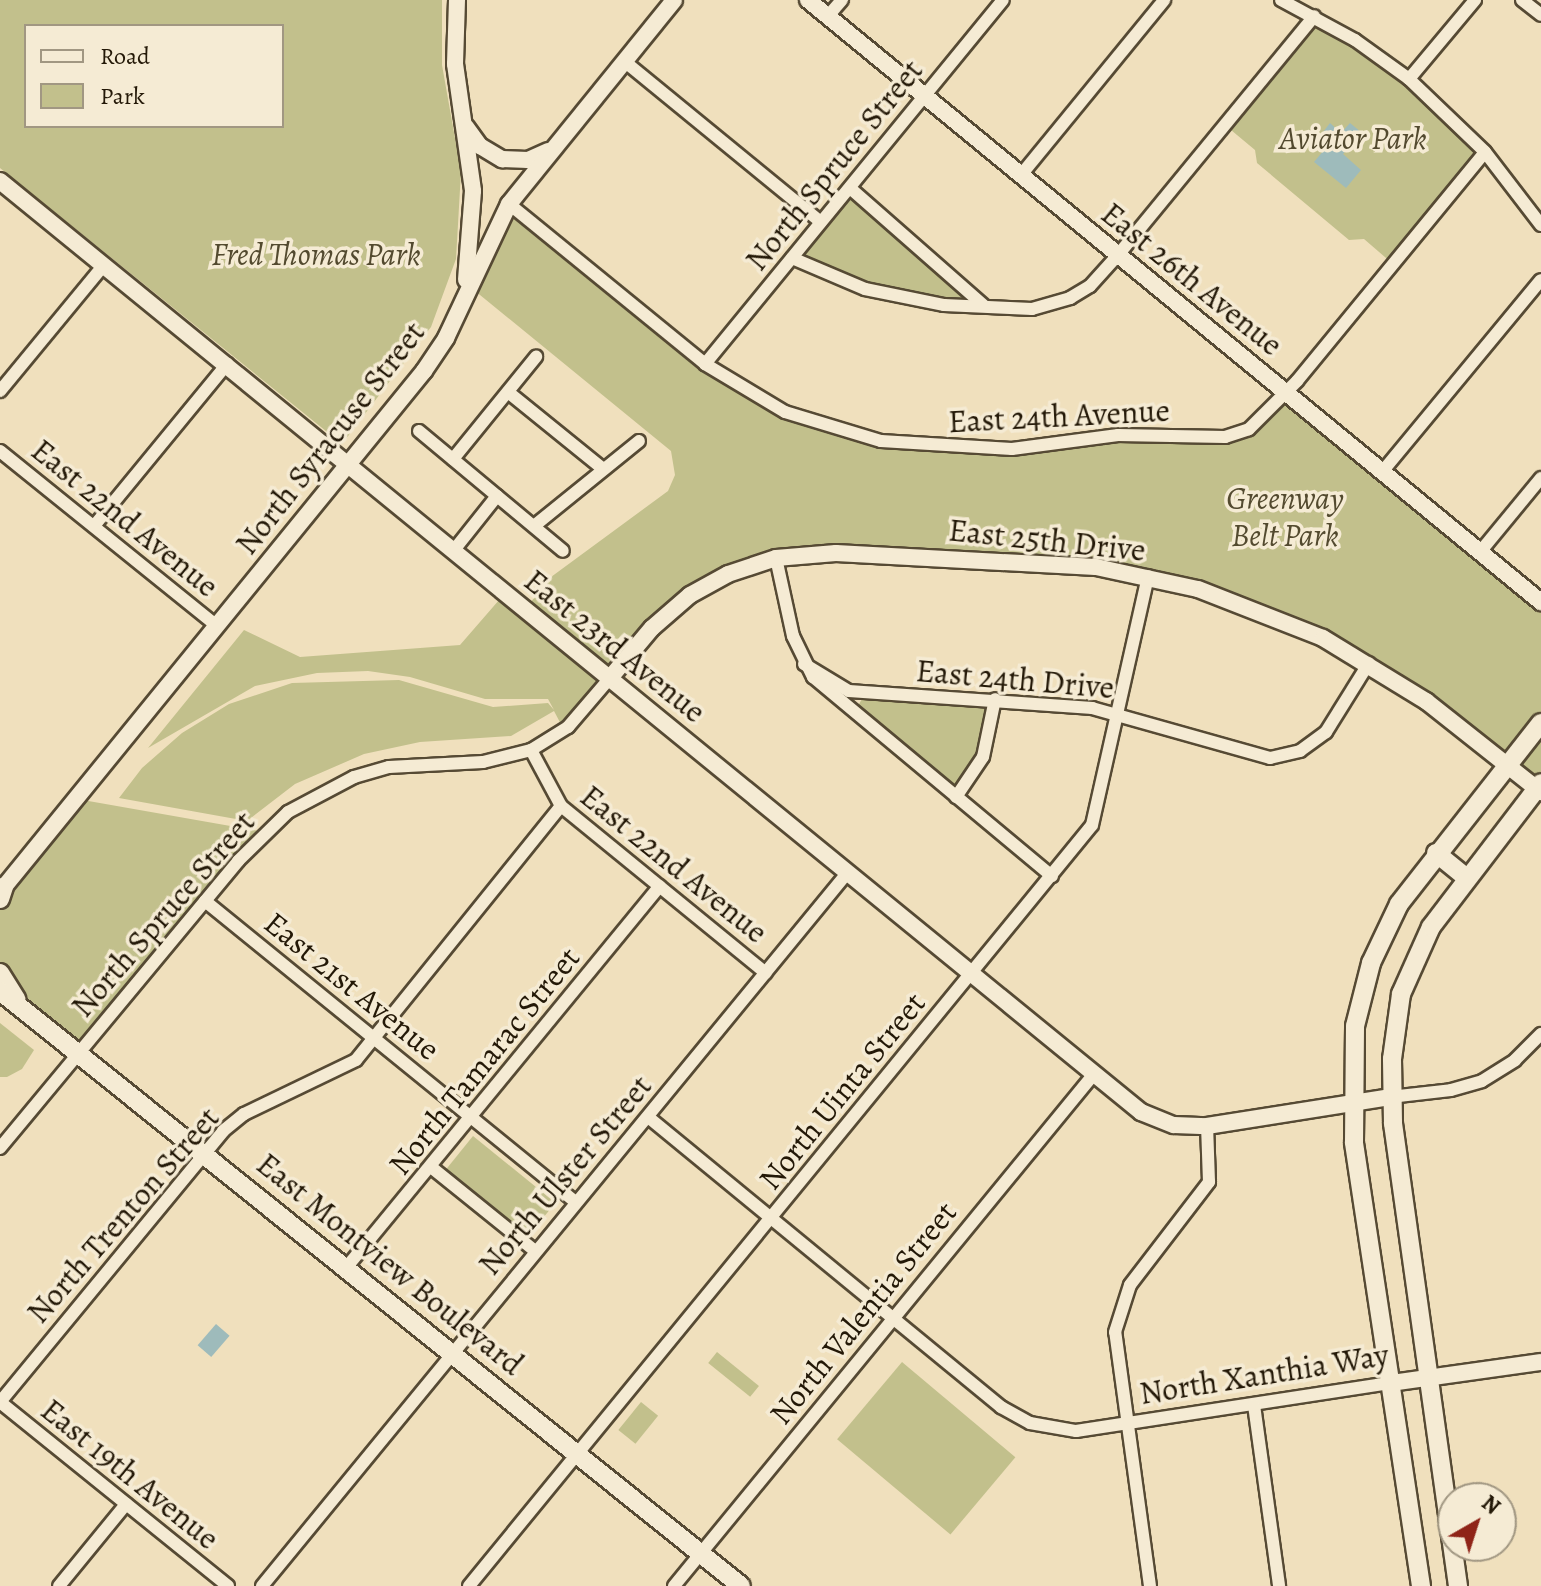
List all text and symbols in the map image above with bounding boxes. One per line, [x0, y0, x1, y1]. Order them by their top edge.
legend [24, 24, 284, 128]
text: Road [100, 40, 150, 72]
street label: North Spruce Street [737, 52, 931, 278]
text: Park [100, 80, 145, 112]
park label: Aviator Park [1279, 119, 1427, 157]
street label: East 26th Avenue [1094, 194, 1290, 364]
park label: Fred Thomas Park [211, 235, 421, 273]
street label: North Syracuse Street [227, 314, 433, 562]
street label: East 24th Avenue [947, 391, 1171, 441]
street label: East 22nd Avenue [24, 431, 226, 605]
park label: Greenway Belt Park [1226, 480, 1344, 555]
street label: East 25th Drive [947, 511, 1147, 569]
street label: East 23rd Avenue [517, 561, 713, 731]
street label: East 24th Drive [914, 651, 1116, 707]
street label: East 22nd Avenue [573, 777, 775, 951]
street label: North Spruce Street [63, 803, 263, 1025]
street label: East 21st Avenue [257, 904, 447, 1068]
street label: North Tamarac Street [380, 939, 588, 1183]
street label: North Uinta Street [751, 985, 933, 1197]
street label: North Ulster Street [470, 1067, 660, 1283]
street label: North Trenton Street [19, 1099, 227, 1331]
street label: East Montview Boulevard [249, 1145, 531, 1383]
street label: North Valentia Street [761, 1194, 965, 1432]
street label: North Xanthia Way [1137, 1335, 1391, 1413]
street label: East 19th Avenue [33, 1391, 227, 1557]
north arrow [1437, 1482, 1517, 1562]
text: N [1475, 1488, 1507, 1522]

